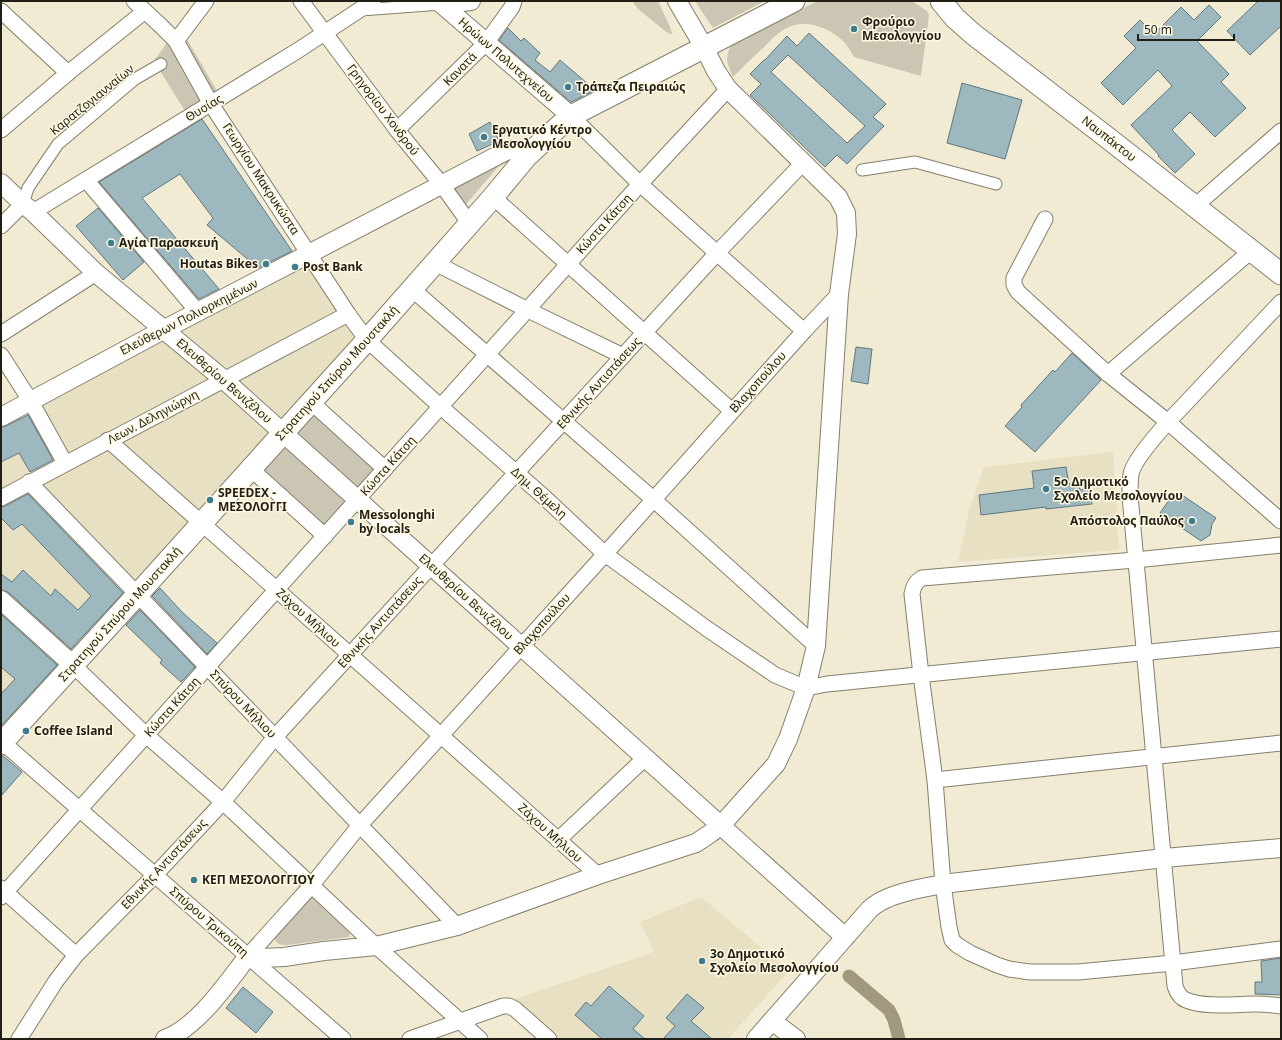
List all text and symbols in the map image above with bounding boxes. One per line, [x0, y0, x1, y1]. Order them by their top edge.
street label: Ηρώων Πολυτεχνείου [455, 13, 558, 106]
place label: Φρούριο Μεσολογγίου [862, 13, 941, 44]
scale bar [1138, 16, 1234, 42]
text: 50 m [1144, 21, 1172, 38]
marker: Φρούριο Μεσολογγίου [849, 24, 859, 34]
street label: Κανατά [439, 48, 481, 89]
street label: Καρατζογιανναίων [46, 60, 137, 139]
street label: Γρηγορίου Χονδρού [343, 60, 423, 159]
place label: Τράπεζα Πειραιώς [576, 78, 685, 95]
marker: Τράπεζα Πειραιώς [563, 82, 573, 92]
street label: Θυσίας [182, 90, 226, 125]
street label: Ναυπάκτου [1078, 112, 1140, 165]
street label: Γεωργίου Μακρυκώστα [219, 119, 304, 238]
place label: Eργατικό Κέντρο Μεσολογγίου [492, 121, 592, 152]
marker: Eργατικό Κέντρο Μεσολογγίου [479, 132, 489, 142]
street label: Κώστα Κάτση [572, 190, 635, 257]
place label: Αγία Παρασκευή [119, 234, 218, 251]
marker: Αγία Παρασκευή [106, 238, 116, 248]
place label: Houtas Bikes [180, 255, 258, 272]
place label: Post Bank [303, 258, 363, 275]
marker: Houtas Bikes [261, 259, 271, 269]
marker: Post Bank [290, 262, 300, 272]
street label: Ελεύθερων Πολιορκημένων [117, 274, 261, 359]
street label: Στρατηγού Σπύρου Μουστακλή [271, 301, 402, 444]
street label: Εθνικής Αντιστάσεως [553, 333, 645, 432]
street label: Ελευθερίου Βενιζέλου [173, 334, 276, 427]
street label: Βλαχοπούλου [725, 347, 790, 416]
street label: Λεων. Δεληγιώργη [104, 385, 201, 448]
street label: Κώστα Κάτση [356, 432, 419, 499]
street label: Δημ. Θέμελη [508, 463, 571, 522]
place label: 5ο Δημοτικό Σχολείο Μεσολογγίου [1054, 473, 1183, 504]
place label: SPEEDEX - ΜΕΣΟΛΟΓΓΙ [218, 484, 287, 515]
marker: 5ο Δημοτικό Σχολείο Μεσολογγίου [1041, 484, 1051, 494]
marker: SPEEDEX - ΜΕΣΟΛΟΓΓΙ [205, 495, 215, 505]
place label: Messolonghi by locals [359, 506, 435, 537]
place label: Απόστολος Παύλος [1070, 512, 1184, 529]
marker: Απόστολος Παύλος [1187, 516, 1197, 526]
marker: Messolonghi by locals [346, 517, 356, 527]
street label: Στρατηγού Σπύρου Μουστακλή [54, 542, 185, 685]
street label: Ελευθερίου Βενιζέλου [415, 550, 517, 644]
street label: Εθνικής Αντιστάσεως [334, 572, 426, 671]
street label: Ζάχου Μήλιου [272, 584, 344, 651]
street label: Βλαχοπούλου [509, 589, 574, 658]
street label: Σπύρου Μήλιου [206, 666, 280, 742]
street label: Κώστα Κάτση [140, 673, 203, 740]
place label: Coffee Island [34, 722, 113, 739]
marker: Coffee Island [21, 726, 31, 736]
street label: Ζάχου Μήλιου [514, 799, 586, 866]
street label: Εθνικής Αντιστάσεως [117, 814, 210, 913]
place label: ΚΕΠ ΜΕΣΟΛΟΓΓΙΟΥ [202, 871, 315, 888]
marker: ΚΕΠ ΜΕΣΟΛΟΓΓΙΟΥ [189, 875, 199, 885]
street label: Σπύρου Τρικούπη [166, 882, 253, 961]
place label: 3ο Δημοτικό Σχολείο Μεσολογγίου [710, 945, 839, 976]
marker: 3ο Δημοτικό Σχολείο Μεσολογγίου [697, 956, 707, 966]

